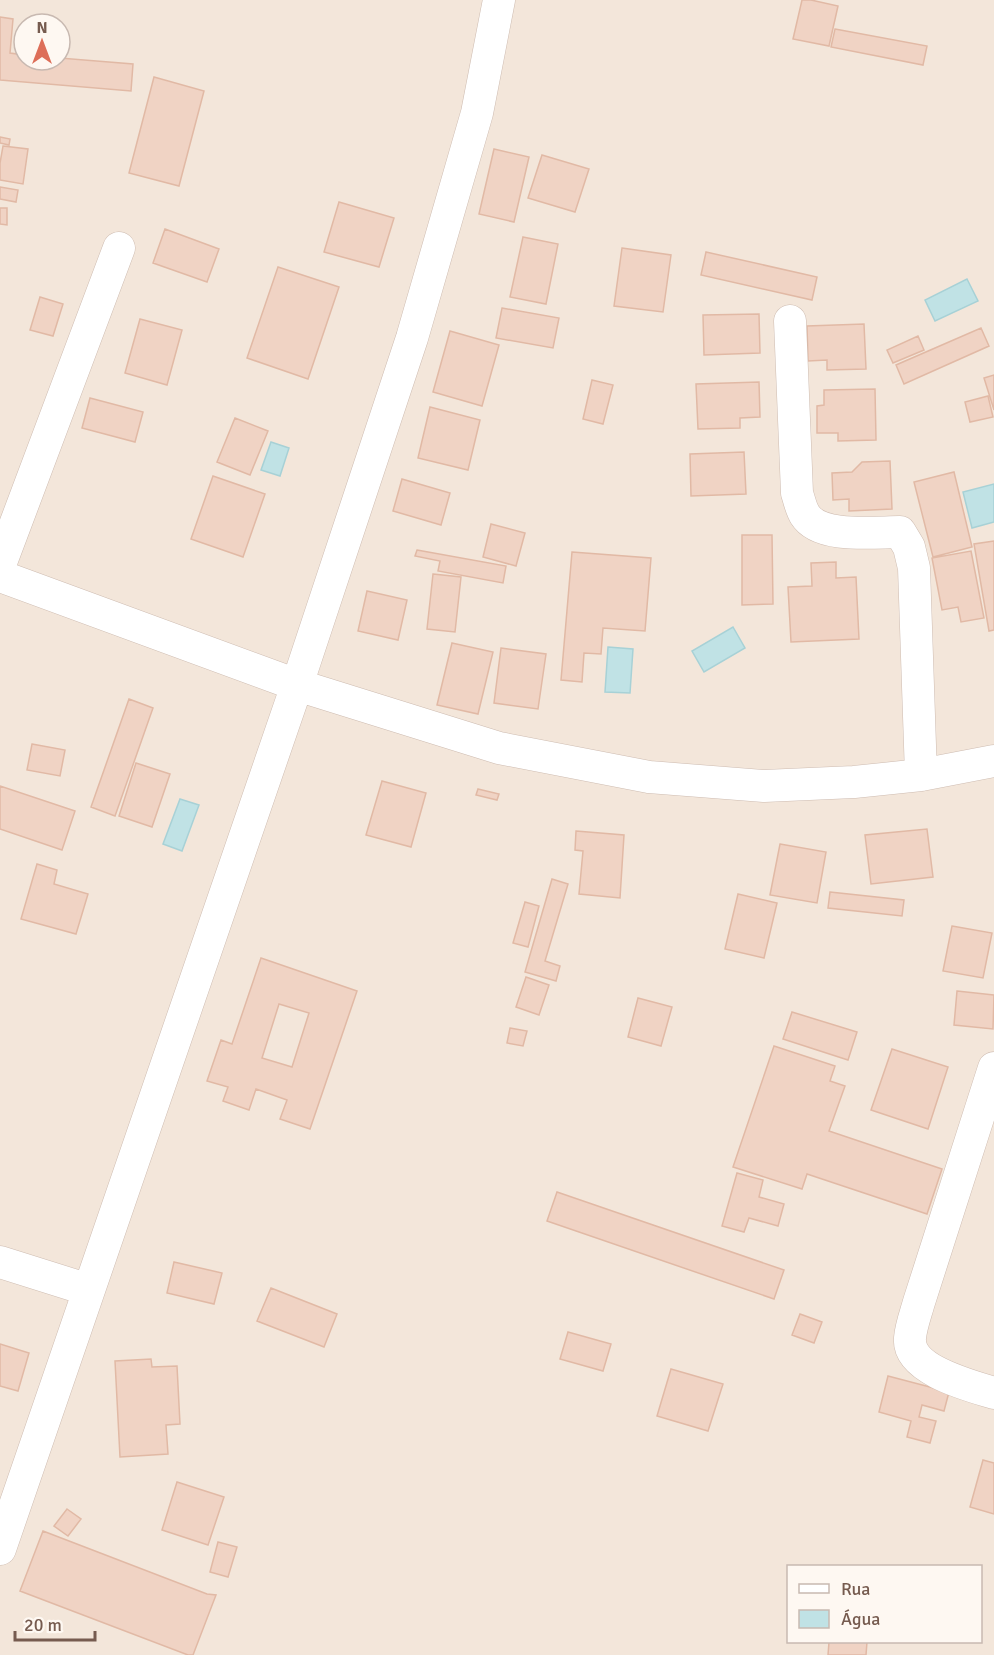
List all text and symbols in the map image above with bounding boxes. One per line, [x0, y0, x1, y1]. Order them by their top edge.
north arrow [12, 12, 72, 72]
text: N [36, 18, 48, 38]
legend [787, 1565, 982, 1643]
text: Rua [841, 1578, 870, 1600]
scale bar [15, 1604, 94, 1642]
text: Água [841, 1608, 880, 1630]
text: 20 m [24, 1614, 62, 1636]

